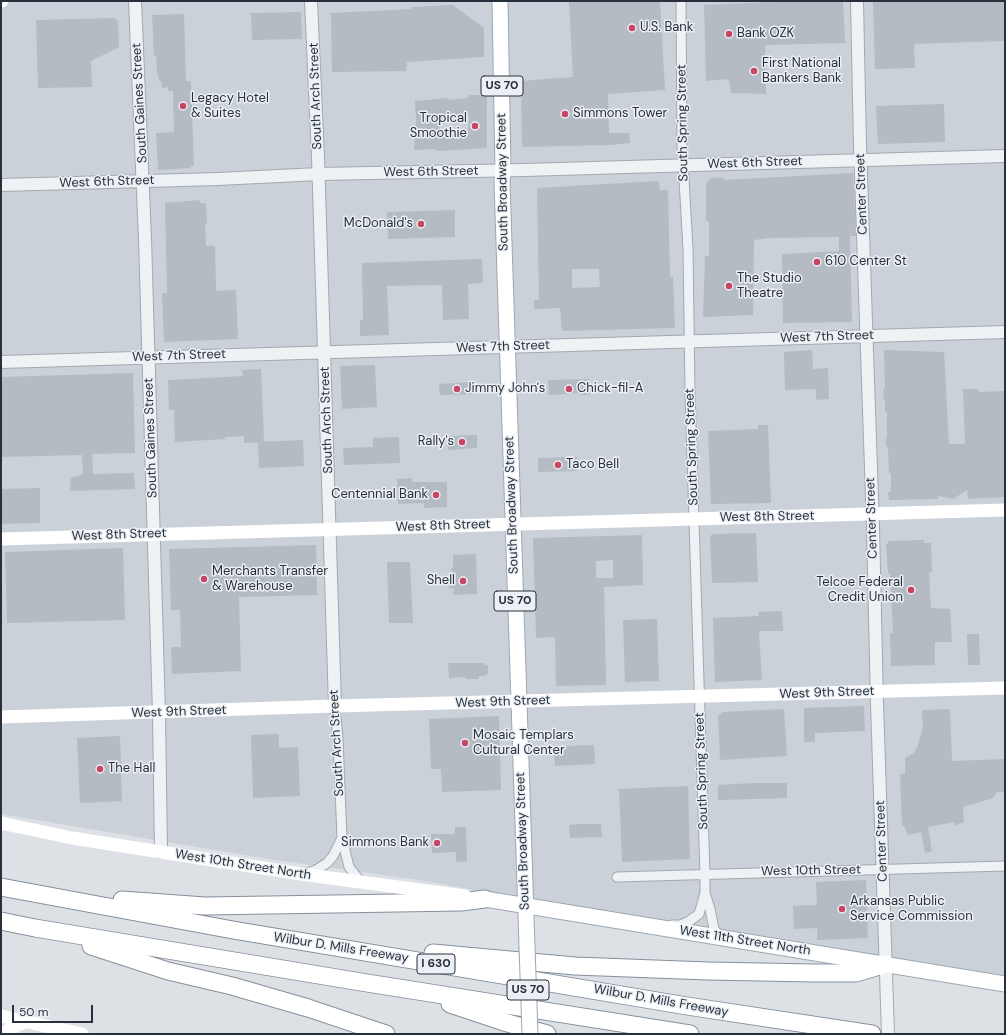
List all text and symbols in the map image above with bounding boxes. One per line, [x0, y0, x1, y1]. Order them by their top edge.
place label: U.S. Bank [640, 20, 693, 36]
marker: U.S. Bank [627, 23, 637, 33]
place label: Bank OZK [737, 26, 794, 42]
marker: Bank OZK [724, 29, 734, 39]
street label: South Gaines Street [129, 42, 151, 164]
street label: South Arch Street [306, 42, 326, 150]
place label: First National Bankers Bank [762, 56, 842, 87]
street label: South Spring Street [674, 64, 692, 182]
marker: First National Bankers Bank [749, 66, 759, 76]
road number: US 70 [481, 76, 523, 96]
place label: Legacy Hotel & Suites [191, 91, 269, 122]
marker: Legacy Hotel & Suites [178, 101, 188, 111]
place label: Simmons Tower [573, 106, 667, 122]
marker: Simmons Tower [560, 109, 570, 119]
place label: Tropical Smoothie [410, 111, 467, 142]
street label: South Broadway Street [494, 113, 512, 251]
marker: Tropical Smoothie [470, 121, 480, 131]
street label: Center Street [853, 153, 871, 235]
street label: West 6th Street [707, 154, 803, 172]
street label: West 6th Street [383, 163, 479, 181]
street label: West 6th Street [59, 173, 155, 191]
place label: McDonald's [344, 216, 413, 232]
marker: McDonald's [416, 219, 426, 229]
place label: 610 Center St [825, 254, 907, 270]
marker: 610 Center St [812, 257, 822, 267]
place label: The Studio Theatre [737, 271, 802, 302]
marker: The Studio Theatre [724, 281, 734, 291]
street label: West 7th Street [780, 328, 874, 346]
street label: West 7th Street [456, 338, 550, 356]
street label: West 7th Street [132, 347, 226, 365]
street label: South Arch Street [317, 366, 337, 474]
street label: South Gaines Street [141, 378, 161, 498]
place label: Jimmy John's [465, 381, 545, 397]
place label: Chick-fil-A [577, 381, 643, 397]
marker: Jimmy John's [452, 384, 462, 394]
marker: Chick-fil-A [564, 384, 574, 394]
street label: South Spring Street [682, 388, 702, 506]
place label: Rally's [418, 434, 454, 450]
street label: South Broadway Street [502, 436, 522, 574]
marker: Rally's [457, 437, 467, 447]
place label: Taco Bell [566, 457, 619, 473]
marker: Taco Bell [553, 460, 563, 470]
street label: Center Street [863, 477, 881, 559]
place label: Centennial Bank [331, 487, 428, 503]
marker: Centennial Bank [431, 490, 441, 500]
street label: West 8th Street [719, 508, 815, 526]
street label: West 8th Street [395, 517, 491, 535]
street label: West 8th Street [71, 526, 167, 544]
place label: Merchants Transfer & Warehouse [212, 564, 328, 595]
place label: Shell [427, 573, 455, 589]
marker: Merchants Transfer & Warehouse [199, 574, 209, 584]
place label: Telcoe Federal Credit Union [816, 575, 903, 606]
marker: Shell [458, 576, 468, 586]
marker: Telcoe Federal Credit Union [906, 585, 916, 595]
road number: US 70 [494, 591, 536, 611]
street label: West 9th Street [779, 684, 875, 702]
street label: South Arch Street [326, 689, 348, 797]
street label: West 9th Street [455, 693, 551, 711]
street label: West 9th Street [131, 703, 227, 721]
street label: South Spring Street [692, 712, 712, 830]
place label: Mosaic Templars Cultural Center [473, 728, 574, 759]
marker: Mosaic Templars Cultural Center [460, 738, 470, 748]
place label: The Hall [108, 761, 155, 777]
marker: The Hall [95, 764, 105, 774]
street label: South Broadway Street [513, 772, 533, 910]
street label: Center Street [873, 800, 891, 882]
place label: Simmons Bank [341, 835, 429, 851]
marker: Simmons Bank [432, 838, 442, 848]
street label: West 10th Street North [174, 847, 312, 883]
street label: West 10th Street [761, 862, 861, 880]
place label: Arkansas Public Service Commission [850, 894, 973, 925]
marker: Arkansas Public Service Commission [837, 904, 847, 914]
street label: West 11th Street North [678, 923, 812, 959]
street label: Wilbur D. Mills Freeway [272, 930, 410, 966]
road number: I 630 [417, 954, 455, 974]
road number: US 70 [507, 980, 549, 1000]
street label: Wilbur D. Mills Freeway [592, 981, 730, 1021]
scale bar [14, 997, 95, 1023]
text: 50 m [19, 1004, 48, 1020]

